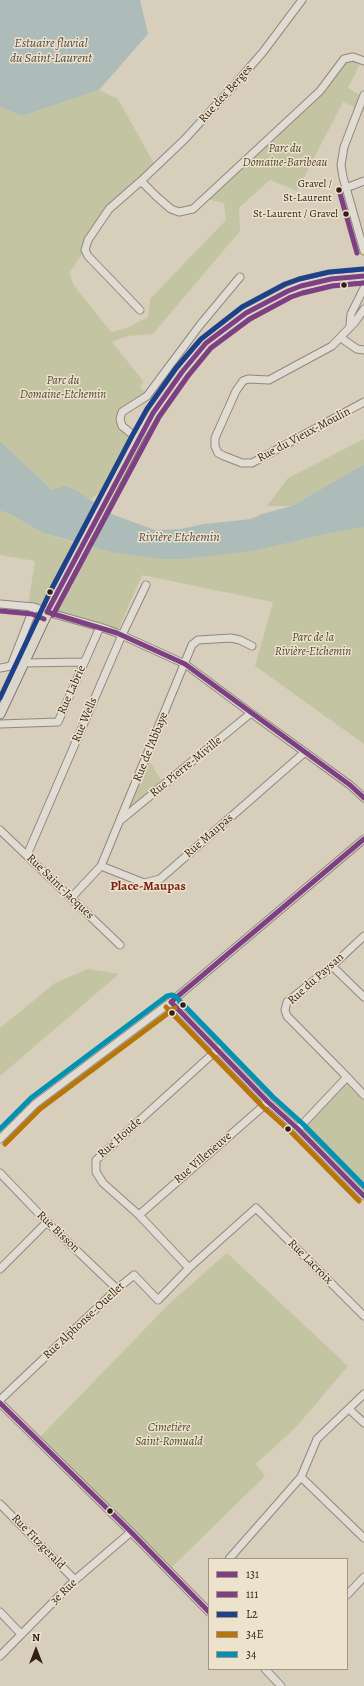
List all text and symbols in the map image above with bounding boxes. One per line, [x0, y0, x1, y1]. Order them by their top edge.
water label: Estuaire fluvial du Saint-Laurent [10, 36, 92, 67]
street label: Rue des Berges [196, 62, 256, 126]
park label: Parc du Domaine-Baribeau [243, 142, 327, 170]
place label: Gravel / St-Laurent [283, 177, 332, 203]
marker: Gravel / St-Laurent [334, 185, 344, 195]
place label: St-Laurent / Gravel [253, 207, 338, 221]
marker: St-Laurent / Gravel [341, 209, 351, 219]
unlabelled marker [339, 280, 349, 290]
park label: Parc du Domaine-Etchemin [20, 374, 106, 402]
street label: Rue du Vieux-Moulin [255, 404, 353, 466]
water label: Rivière Etchemin [138, 530, 220, 546]
unlabelled marker [45, 587, 55, 597]
park label: Parc de la Rivière-Etchemin [275, 631, 351, 659]
street label: Rue Labrie [55, 663, 89, 717]
street label: Rue Wells [69, 695, 101, 745]
street label: Rue de l'Abbaye [130, 710, 172, 784]
street label: Rue Pierre-Miville [147, 734, 225, 800]
street label: Rue Maupas [182, 811, 236, 861]
street label: Rue Saint-Jacques [23, 851, 97, 923]
district label: Place-Maupas [110, 879, 186, 895]
street label: Rue du Paysan [285, 950, 347, 1008]
unlabelled marker [178, 1000, 188, 1010]
unlabelled marker [167, 1008, 177, 1018]
street label: Rue Houde [95, 1114, 145, 1162]
unlabelled marker [283, 1124, 293, 1134]
street label: Rue Villeneuve [171, 1129, 235, 1187]
street label: Rue Bisson [34, 1208, 82, 1256]
street label: Rue Lacroix [285, 1237, 335, 1287]
street label: Rue Alphonse-Ouellet [40, 1279, 128, 1363]
park label: Cimetière Saint-Romuald [135, 1421, 203, 1449]
unlabelled marker [105, 1506, 115, 1516]
street label: Rue Fitzgerald [8, 1512, 68, 1572]
legend [208, 1558, 348, 1670]
text: 131 [246, 1566, 259, 1582]
street label: 3e Rue [48, 1576, 80, 1608]
text: 111 [246, 1586, 258, 1602]
text: L2 [246, 1606, 258, 1622]
text: 34E [246, 1626, 264, 1642]
north arrow [16, 1630, 56, 1670]
text: N [32, 1630, 40, 1645]
text: 34 [246, 1646, 256, 1662]

